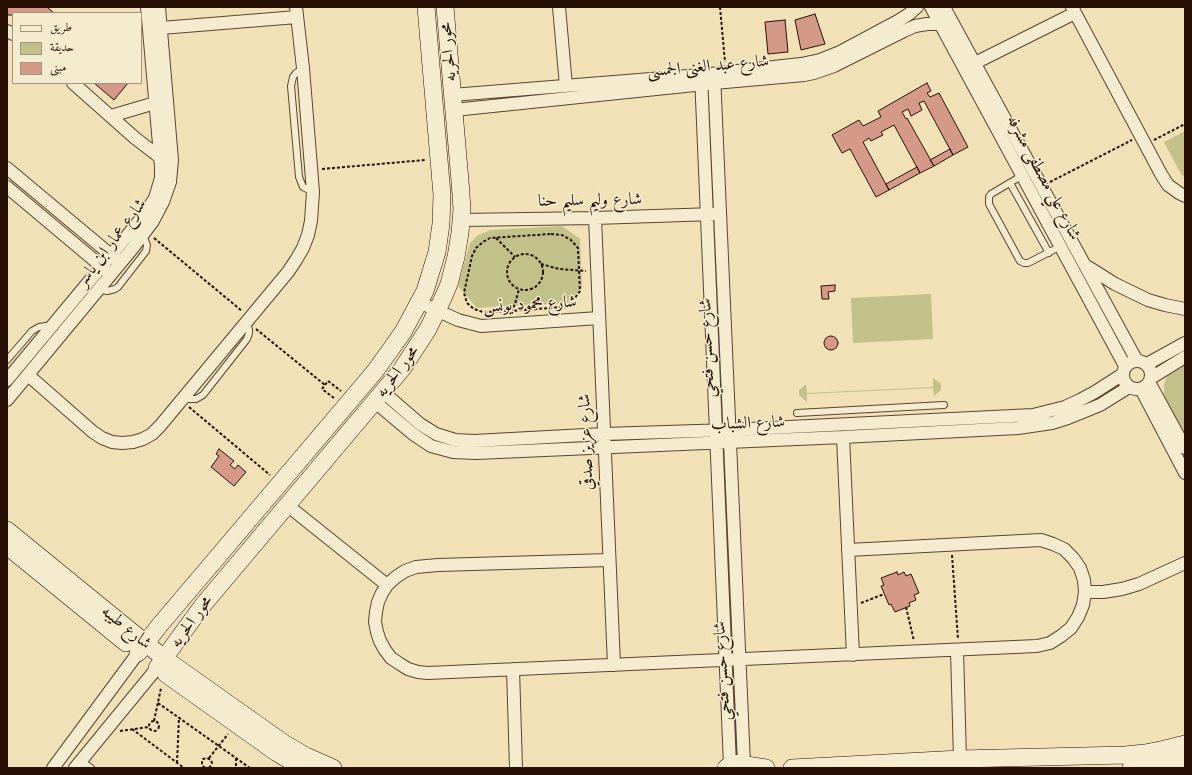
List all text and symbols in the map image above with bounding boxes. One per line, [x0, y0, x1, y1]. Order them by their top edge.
legend [12, 12, 142, 84]
text: طريق [50, 19, 72, 35]
street label: محور الحريه [436, 21, 462, 83]
text: حديقة [50, 39, 74, 55]
street label: شارع عبد الغنى الجمسى [646, 52, 770, 82]
text: مبنى [50, 59, 66, 75]
street label: شارع علي مصطفى مشرفه [1001, 112, 1085, 244]
street label: شارع وليم سليم حنا [538, 190, 642, 212]
street label: شارع عمار ابن ياسر [72, 195, 152, 291]
street label: شارع محمود يونس [483, 292, 577, 318]
street label: شارع حسن فتحي [696, 298, 720, 398]
street label: محور الحريه [372, 342, 424, 402]
street label: شارع عزيز صدقي [575, 393, 599, 491]
street label: شارع الشباب [711, 413, 785, 435]
street label: محور الحريه [166, 592, 218, 652]
street label: شارع طيبه [97, 602, 155, 654]
street label: شارع حسن فتحي [710, 621, 736, 721]

